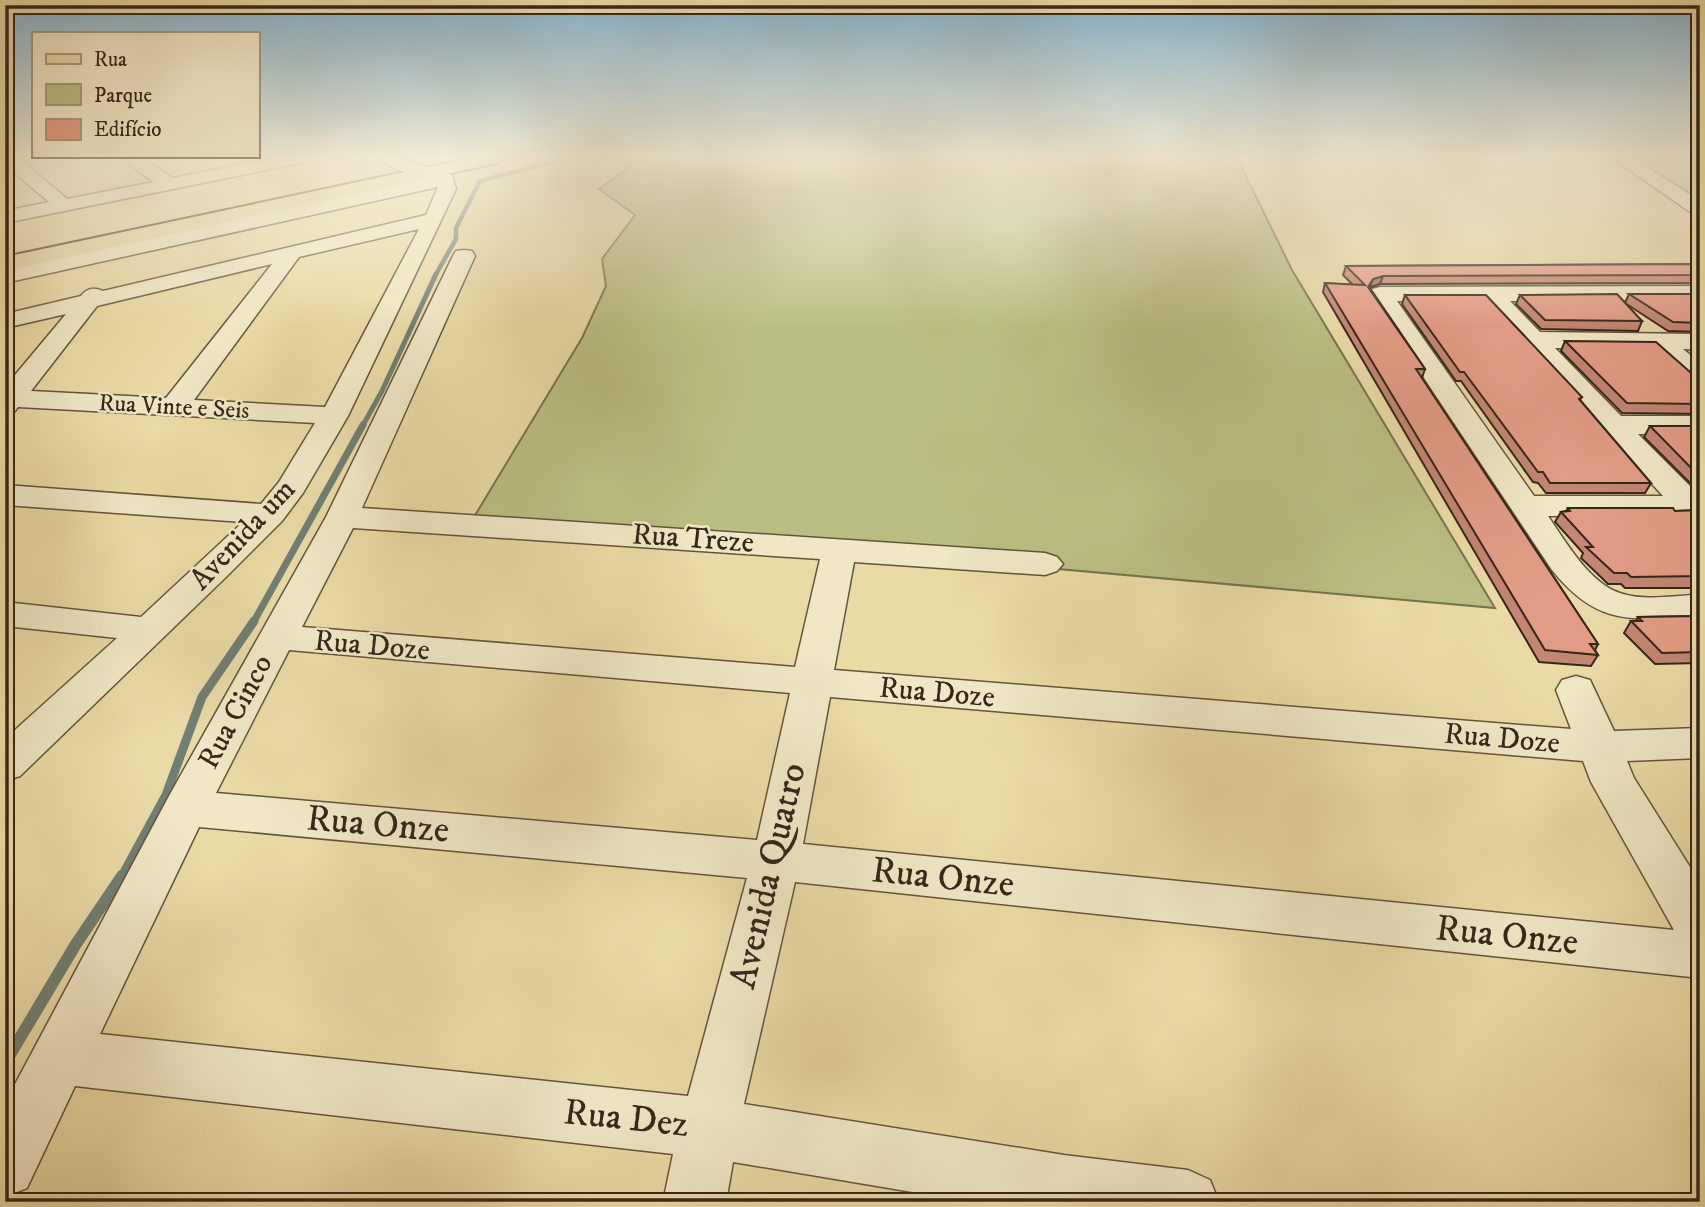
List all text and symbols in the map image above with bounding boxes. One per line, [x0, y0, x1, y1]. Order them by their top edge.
legend [32, 32, 259, 158]
text: Rua [94, 47, 127, 73]
text: Parque [94, 83, 152, 109]
text: Edifício [94, 117, 162, 143]
street label: Rua Vinte e Seis [98, 388, 250, 426]
street label: Avenida um [182, 472, 304, 598]
street label: Rua Treze [631, 516, 755, 562]
street label: Rua Doze [313, 623, 431, 669]
street label: Rua Cinco [190, 648, 282, 776]
street label: Rua Doze [878, 670, 996, 716]
street label: Rua Doze [1443, 716, 1561, 762]
street label: Avenida Quatro [720, 759, 818, 993]
street label: Rua Onze [305, 795, 451, 855]
street label: Rua Onze [869, 847, 1017, 909]
street label: Rua Onze [1433, 905, 1581, 967]
street label: Rua Dez [561, 1089, 691, 1149]

